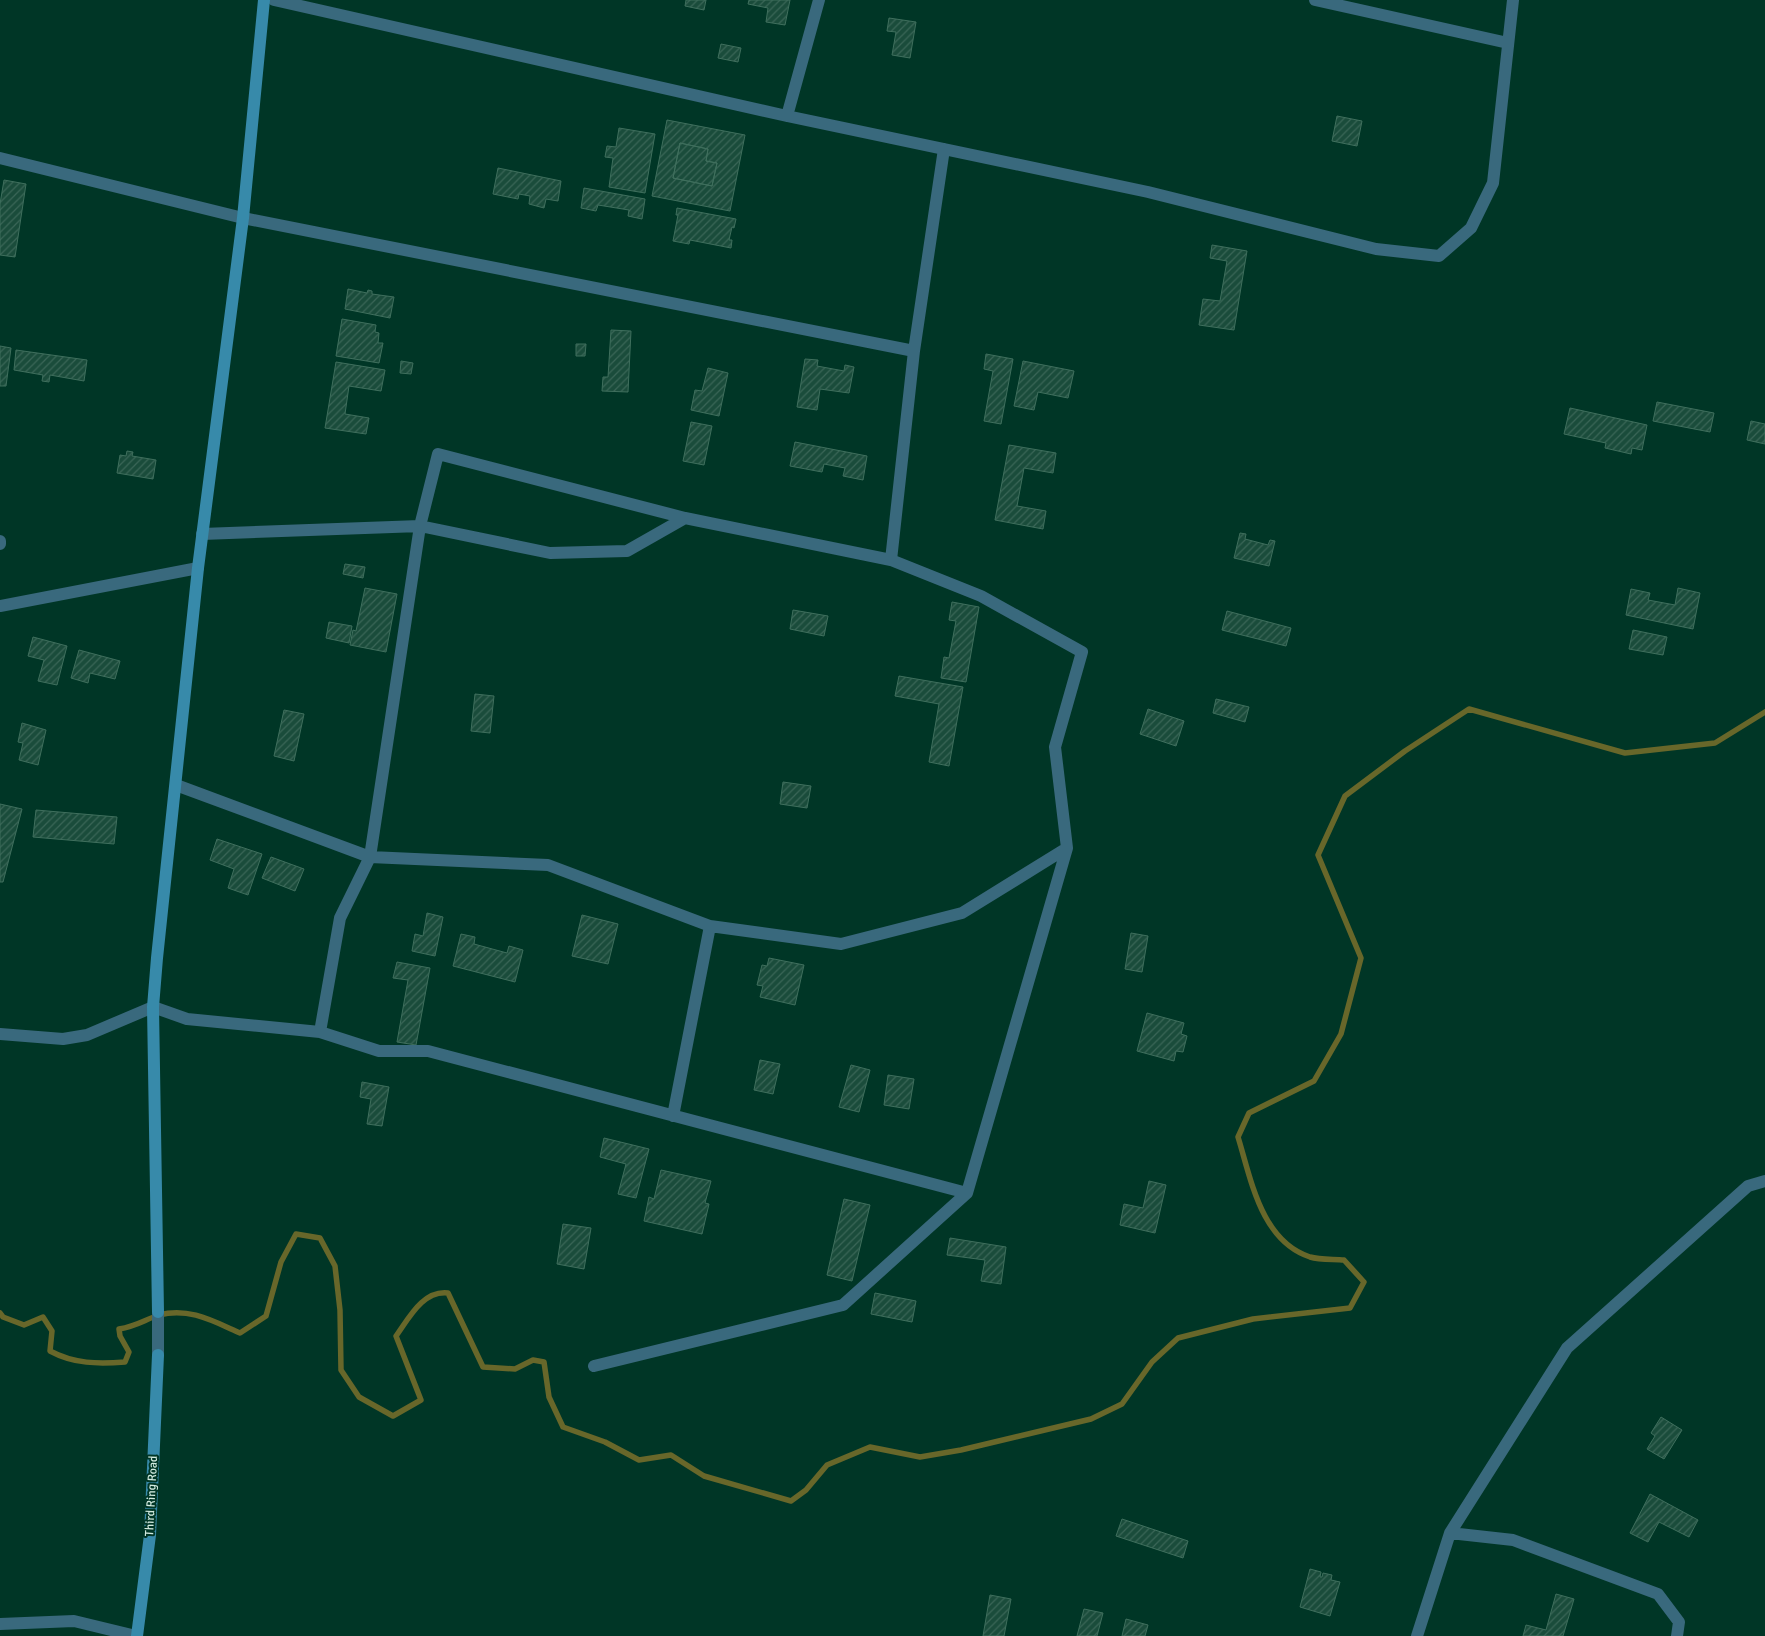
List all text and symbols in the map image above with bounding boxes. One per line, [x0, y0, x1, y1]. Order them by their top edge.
street label: Third Ring Road [142, 1455, 161, 1537]

